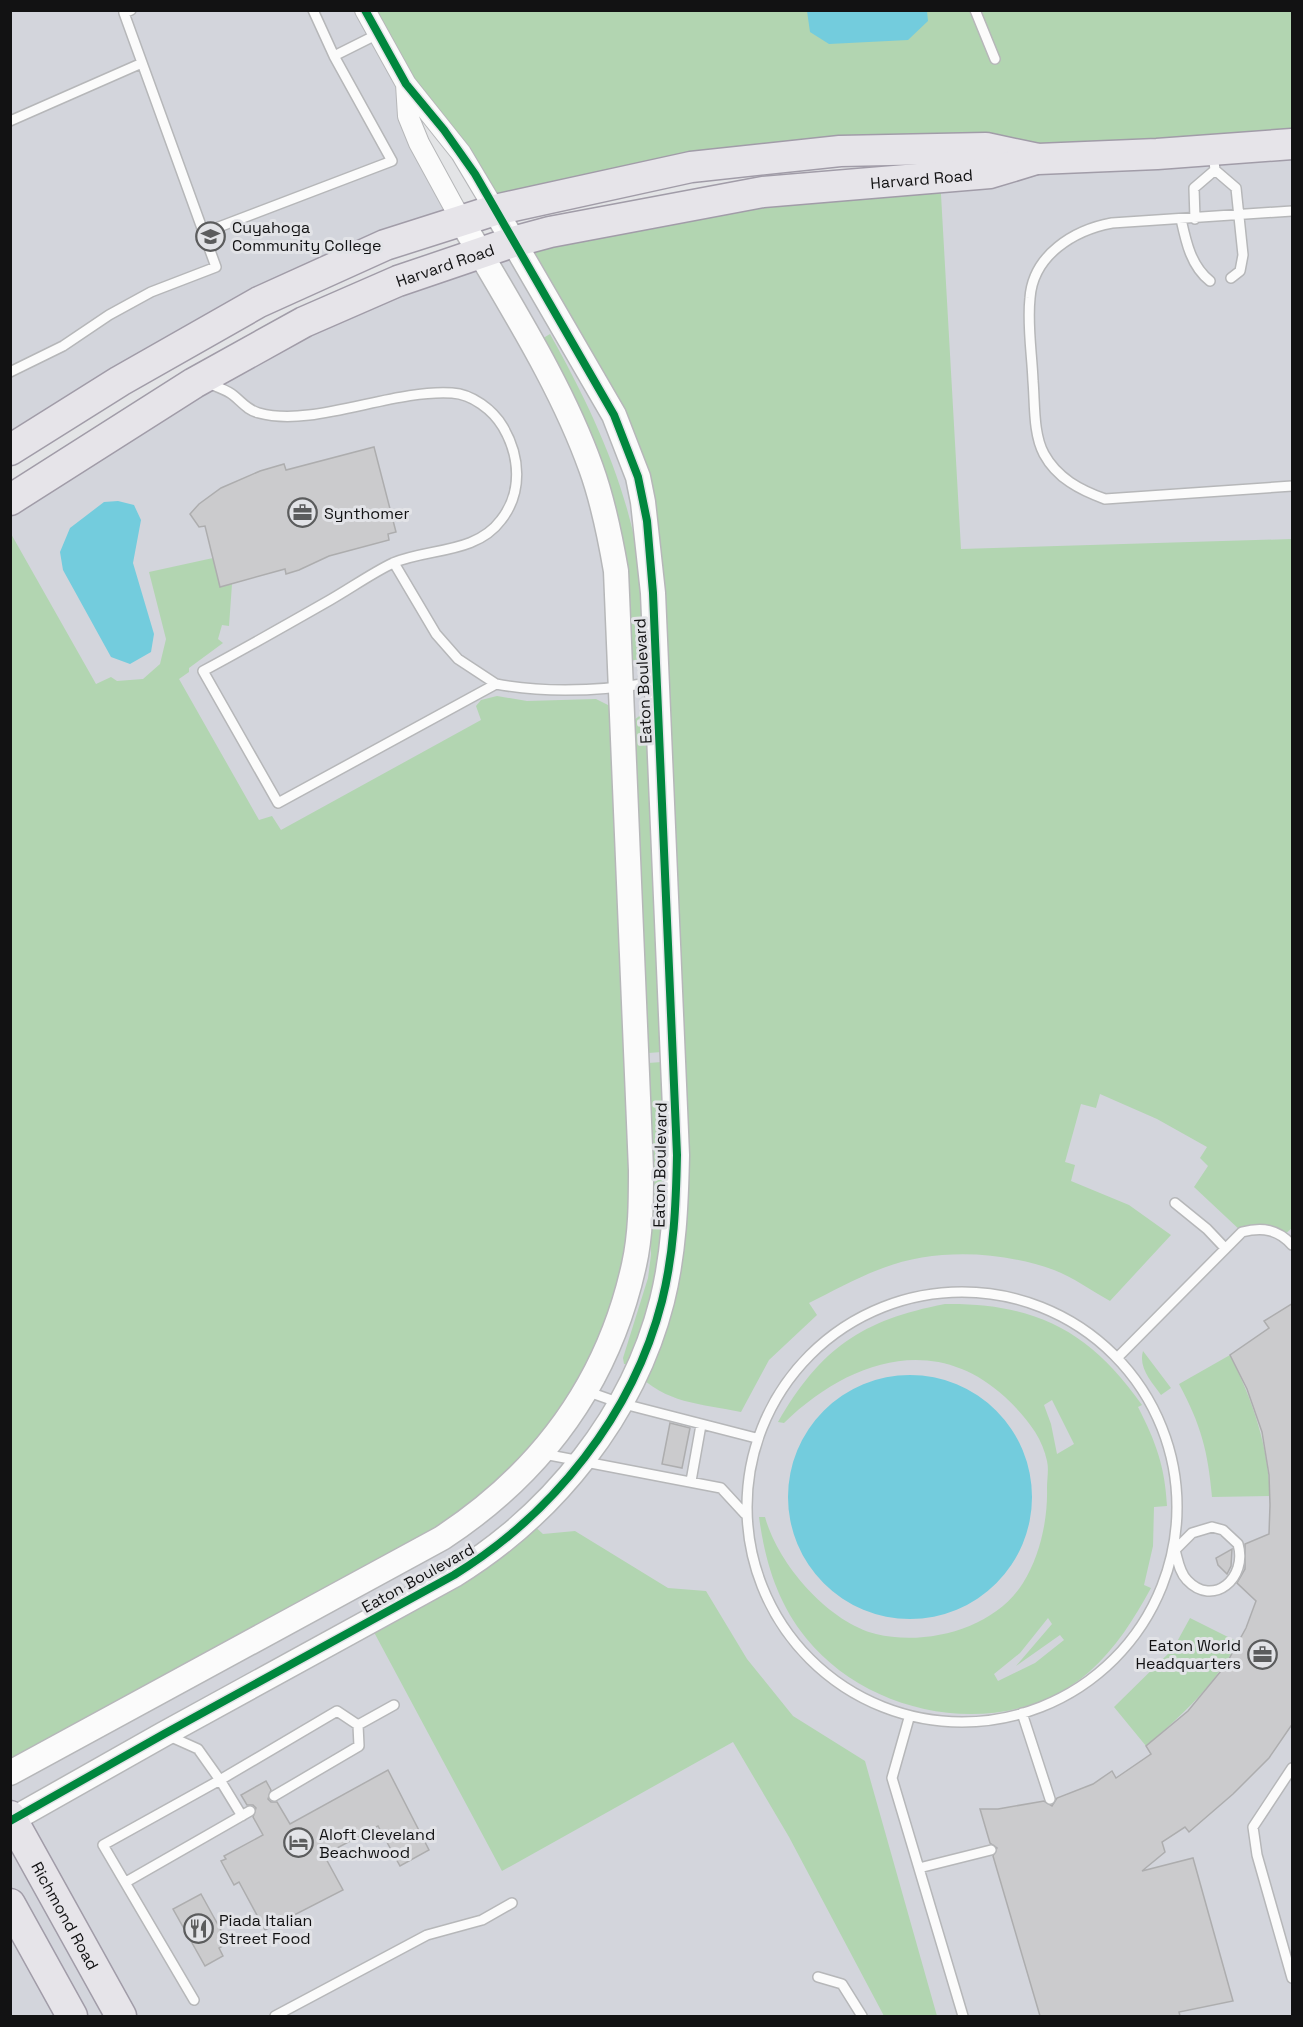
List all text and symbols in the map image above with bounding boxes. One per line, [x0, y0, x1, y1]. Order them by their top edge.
street label: Harvard Road [869, 164, 974, 193]
place label: Cuyahoga Community College [232, 217, 382, 256]
school or university icon: Cuyahoga Community College [195, 220, 227, 252]
street label: Harvard Road [393, 239, 497, 292]
office icon: Synthomer [287, 497, 319, 529]
place label: Synthomer [324, 503, 410, 524]
street label: Eaton Boulevard [629, 618, 657, 744]
street label: Eaton Boulevard [648, 1102, 672, 1228]
street label: Eaton Boulevard [358, 1538, 478, 1618]
place label: Eaton World Headquarters [1136, 1635, 1241, 1674]
office icon: Eaton World Headquarters [1246, 1638, 1278, 1670]
place label: Aloft Cleveland Beachwood [319, 1824, 435, 1863]
hotel icon: Aloft Cleveland Beachwood [282, 1827, 314, 1859]
street label: Richmond Road [27, 1858, 104, 1974]
place label: Piada Italian Street Food [219, 1910, 312, 1949]
restaurant icon: Piada Italian Street Food [182, 1913, 214, 1945]

